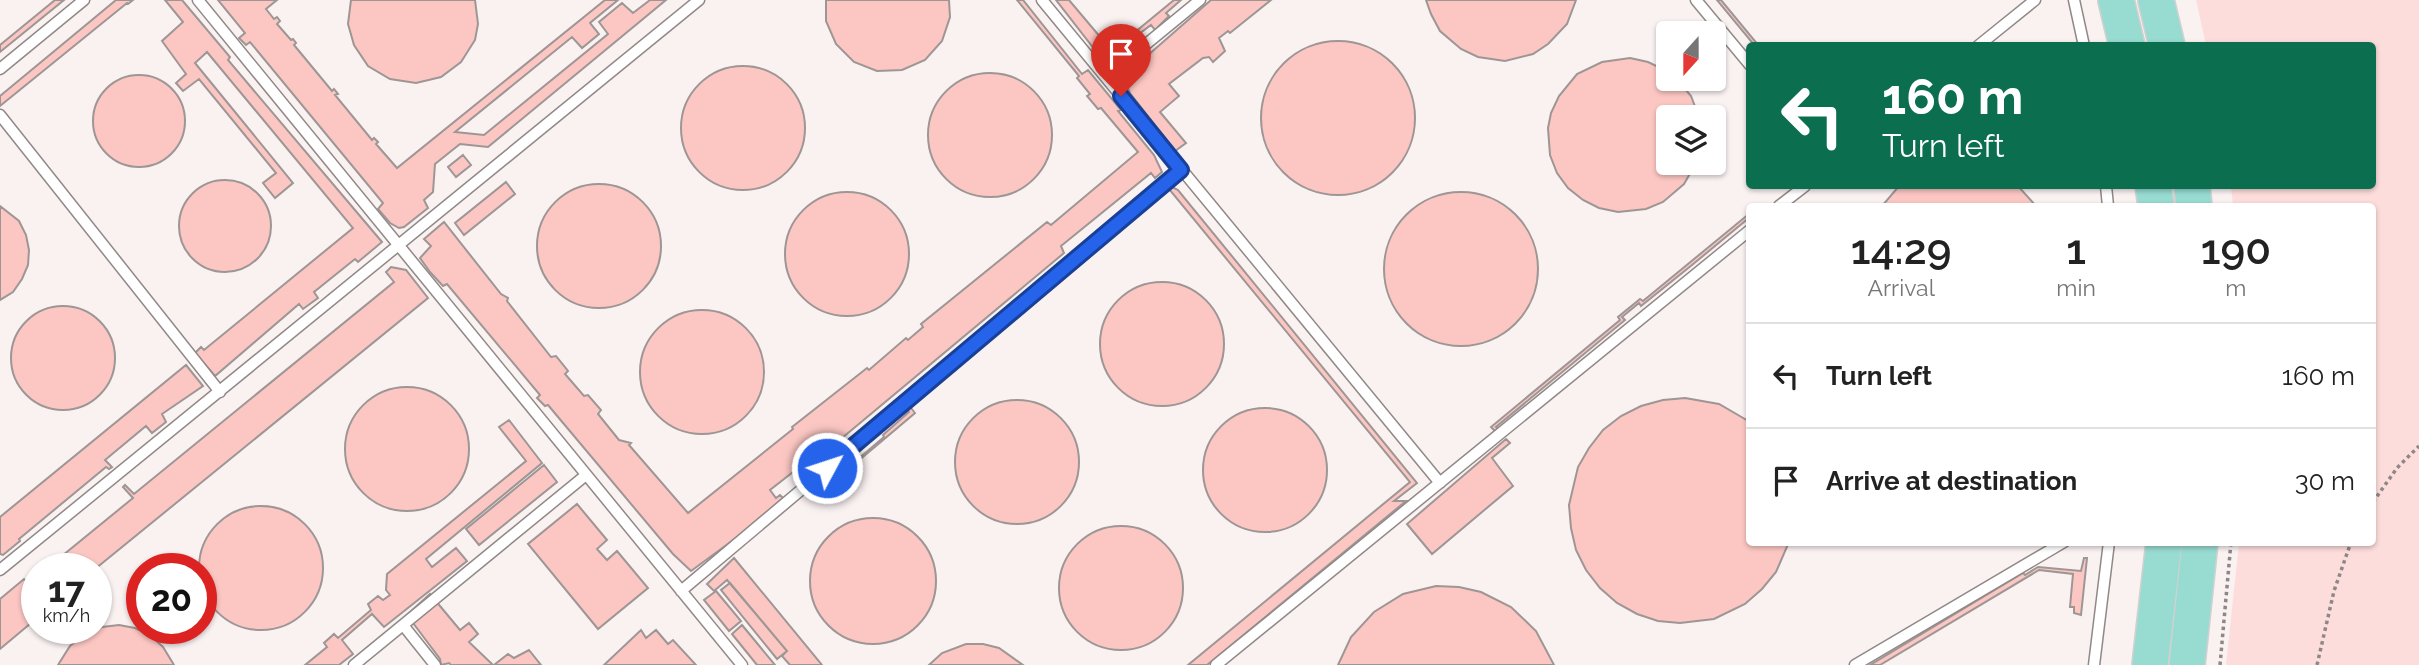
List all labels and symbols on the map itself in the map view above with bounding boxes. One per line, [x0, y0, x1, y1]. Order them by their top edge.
north arrow [1656, 21, 1726, 91]
pin [1091, 24, 1151, 96]
position arrow [790, 431, 864, 505]
speed limit sign: 20 [126, 553, 217, 644]

